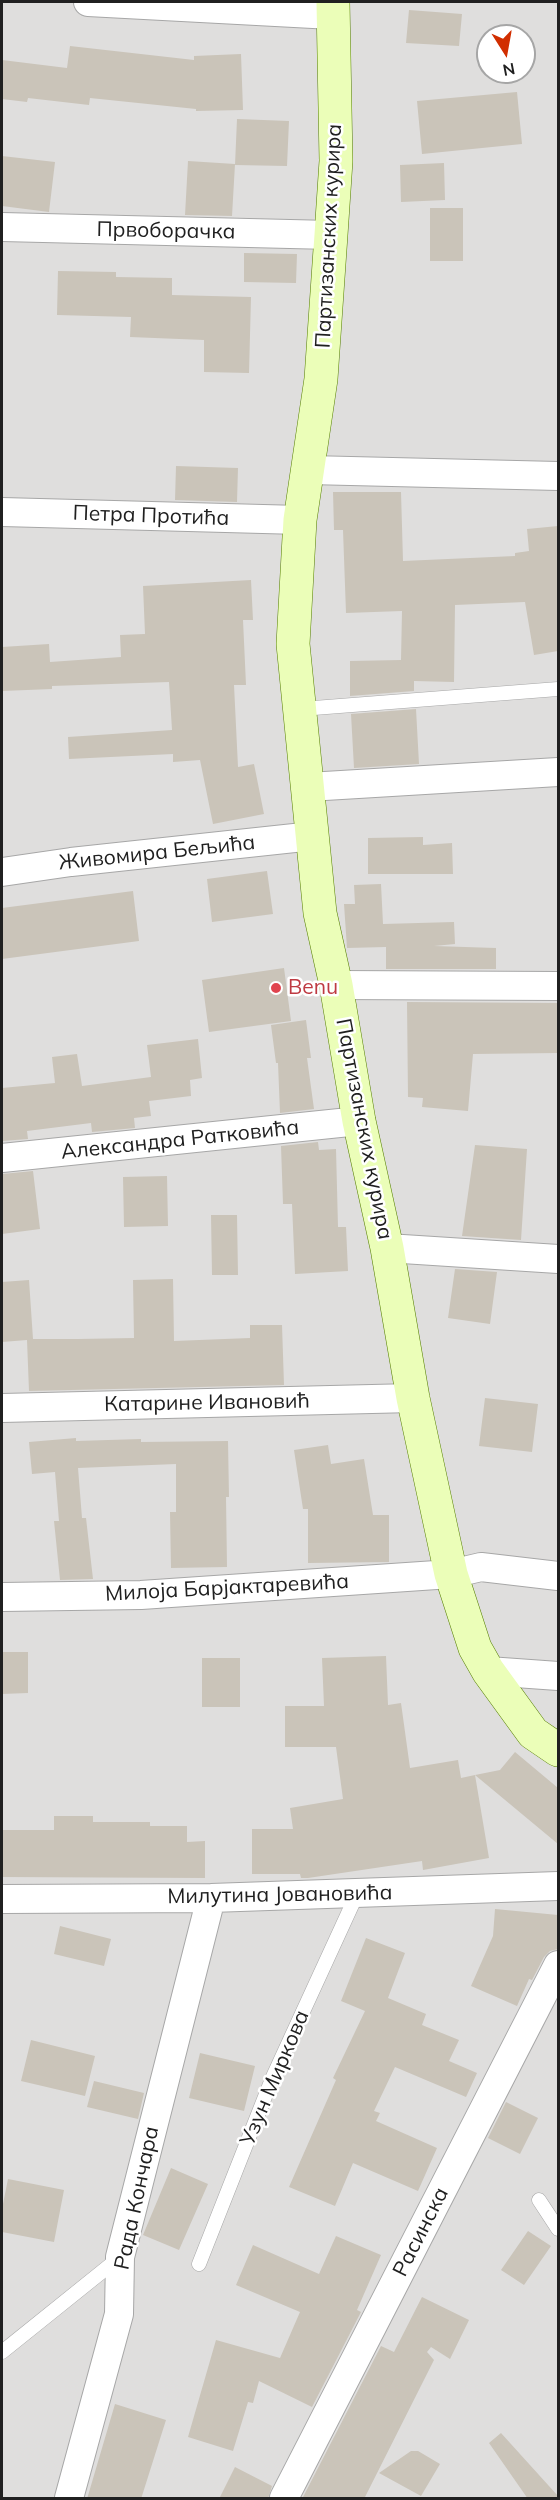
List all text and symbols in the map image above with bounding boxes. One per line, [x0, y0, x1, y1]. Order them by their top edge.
north arrow [476, 24, 536, 84]
text: N [501, 59, 517, 81]
street label: Партизанских курира [311, 123, 347, 349]
street label: Првоборачка [96, 217, 236, 245]
street label: Петра Протића [72, 501, 230, 531]
street label: Живомира Бељића [57, 830, 257, 876]
place label: Benu [288, 975, 338, 1001]
marker: Benu [269, 981, 283, 995]
street label: Партизанских курира [330, 1016, 398, 1242]
street label: Александра Ратковића [60, 1115, 300, 1165]
street label: Катарине Ивановић [104, 1389, 310, 1417]
street label: Милоја Барјактаревића [104, 1569, 350, 1607]
street label: Милутина Јовановића [167, 1880, 393, 1910]
street label: Узун Миркова [235, 2007, 315, 2149]
street label: Рада Кончара [110, 2124, 164, 2272]
street label: Расинска [388, 2183, 454, 2281]

